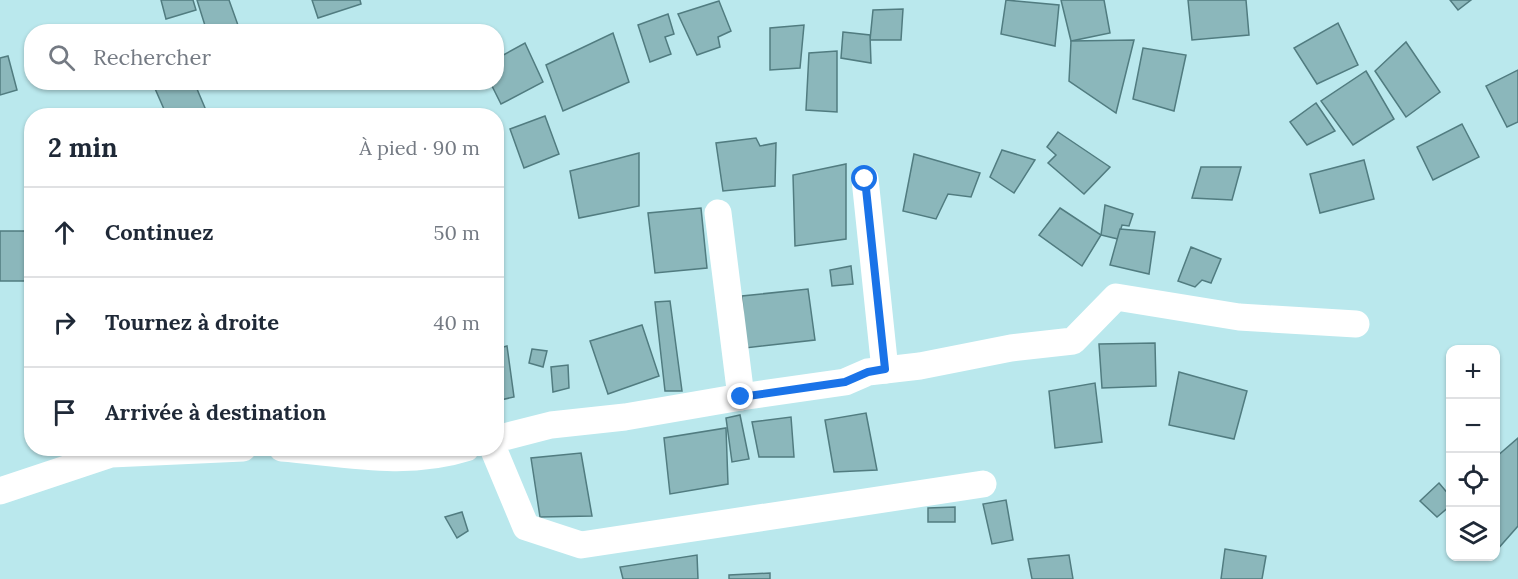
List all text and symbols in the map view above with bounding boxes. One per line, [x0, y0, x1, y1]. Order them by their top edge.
search box [24, 24, 504, 90]
icon: search [45, 41, 78, 74]
text: Rechercher [93, 43, 211, 71]
text: 2 min [48, 131, 118, 164]
text: À pied · 90 m [359, 135, 480, 160]
route start [851, 165, 877, 191]
icon: ahead [48, 216, 81, 249]
text: Continuez [105, 218, 213, 246]
text: 50 m [434, 220, 480, 245]
icon: right [48, 306, 81, 339]
text: Tournez à droite [105, 308, 279, 336]
text: 40 m [434, 310, 480, 335]
map controls [1446, 345, 1500, 561]
button: + [1446, 345, 1500, 399]
route end [727, 383, 753, 409]
icon: arrive [48, 396, 81, 429]
text: Arrivée à destination [105, 398, 326, 426]
button: − [1446, 399, 1500, 453]
button: locate [1446, 453, 1500, 507]
button: layers [1446, 507, 1500, 561]

